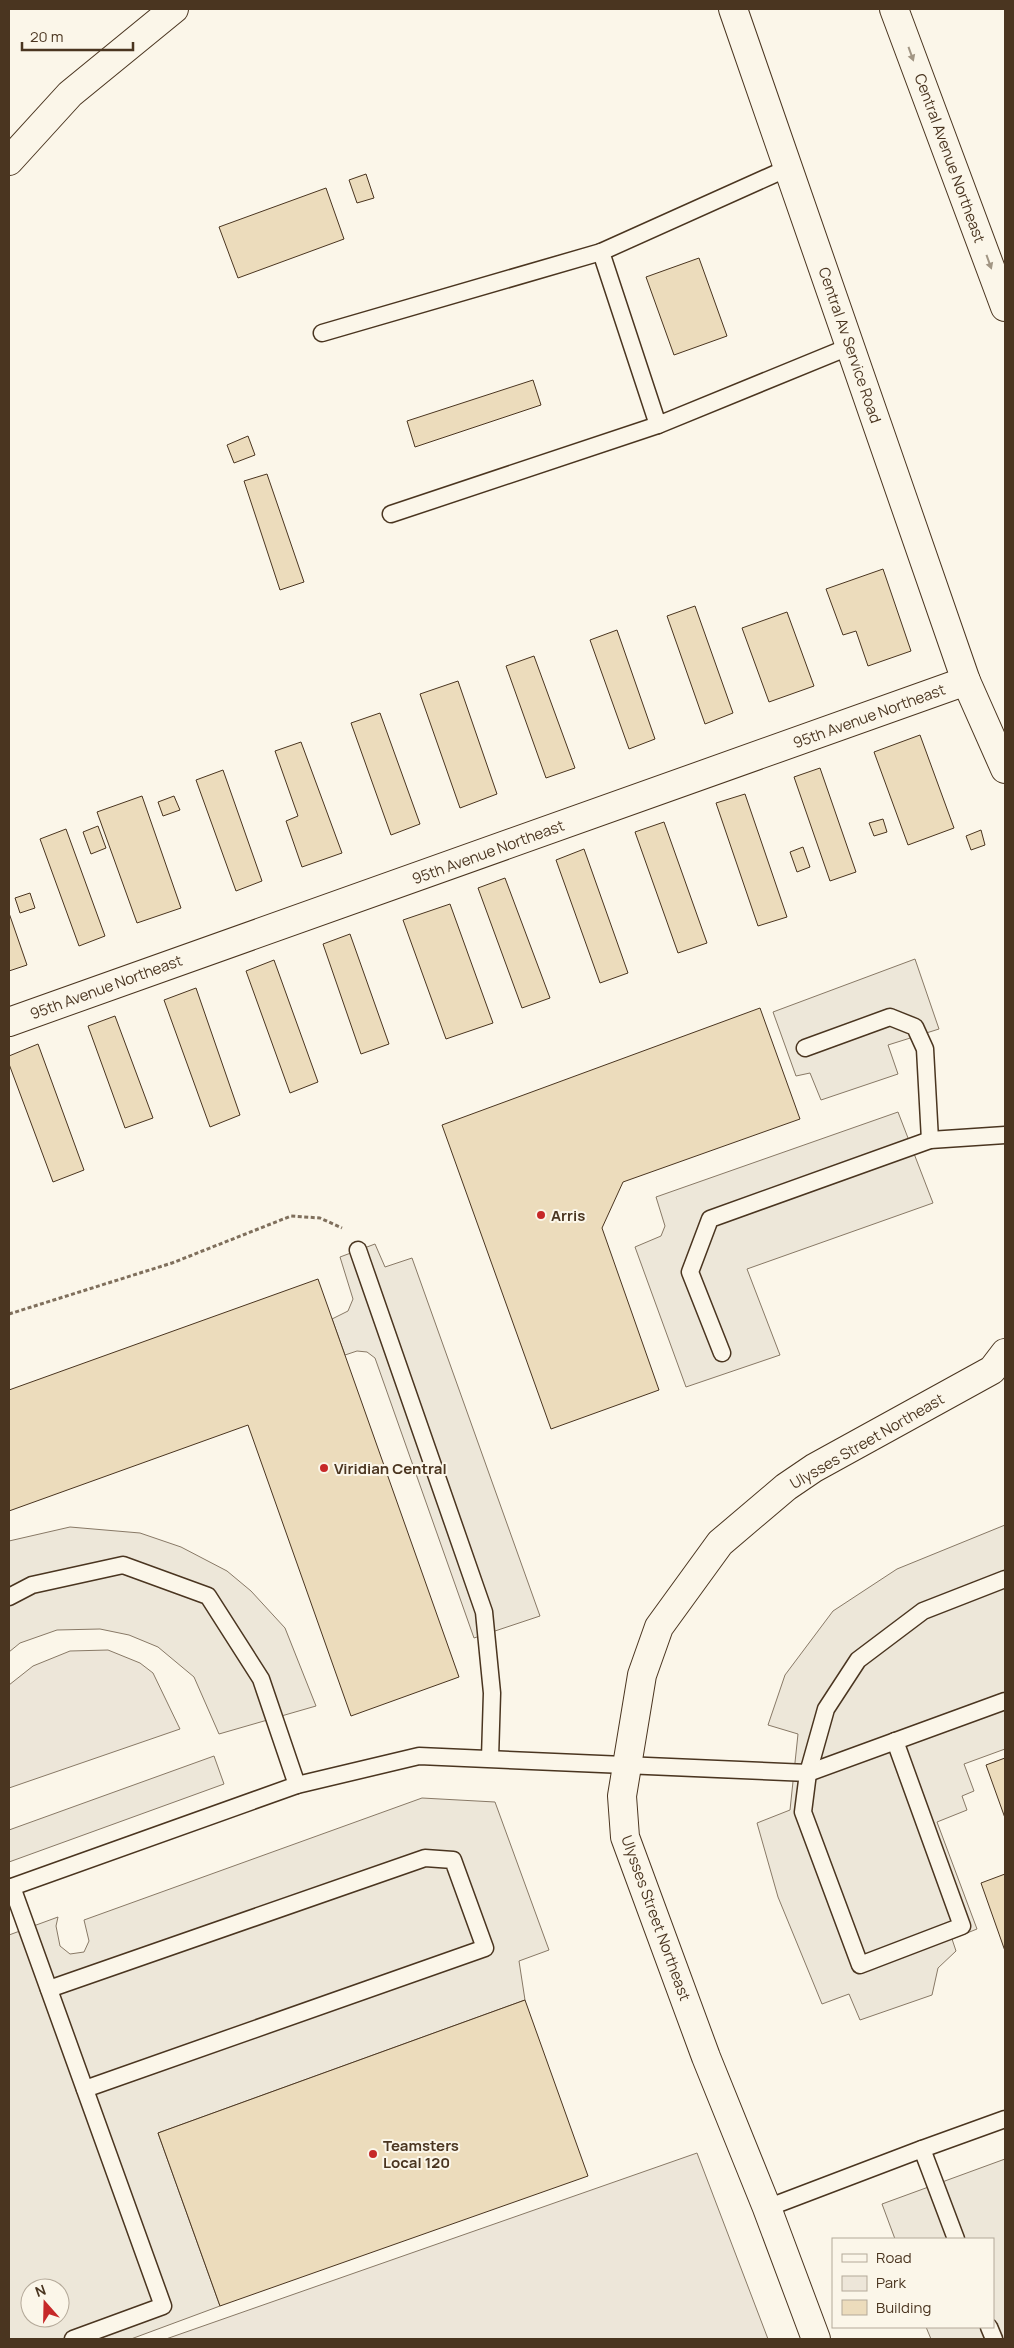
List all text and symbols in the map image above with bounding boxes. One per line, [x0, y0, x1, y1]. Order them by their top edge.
scale bar [22, 20, 134, 52]
text: 20 m [30, 26, 63, 47]
one-way arrow [908, 47, 916, 62]
street label: Central Avenue Northeast [910, 70, 990, 246]
one-way arrow [985, 255, 993, 269]
street label: Central Av Service Road [813, 264, 887, 426]
street label: 95th Avenue Northeast [790, 679, 948, 753]
street label: 95th Avenue Northeast [409, 815, 567, 889]
street label: 95th Avenue Northeast [27, 950, 185, 1024]
place label: Arris [551, 1205, 585, 1226]
marker: Arris [535, 1209, 547, 1221]
street label: Ulysses Street Northeast [786, 1388, 948, 1494]
place label: Viridian Central [334, 1458, 447, 1479]
marker: Viridian Central [318, 1462, 330, 1474]
street label: Ulysses Street Northeast [616, 1832, 696, 2004]
place label: Teamsters Local 120 [383, 2135, 459, 2173]
marker: Teamsters Local 120 [367, 2148, 379, 2160]
legend [832, 2238, 994, 2328]
text: Road [876, 2247, 912, 2268]
text: Park [876, 2272, 906, 2293]
north arrow [20, 2278, 70, 2328]
text: N [32, 2280, 48, 2301]
text: Building [876, 2297, 931, 2318]

